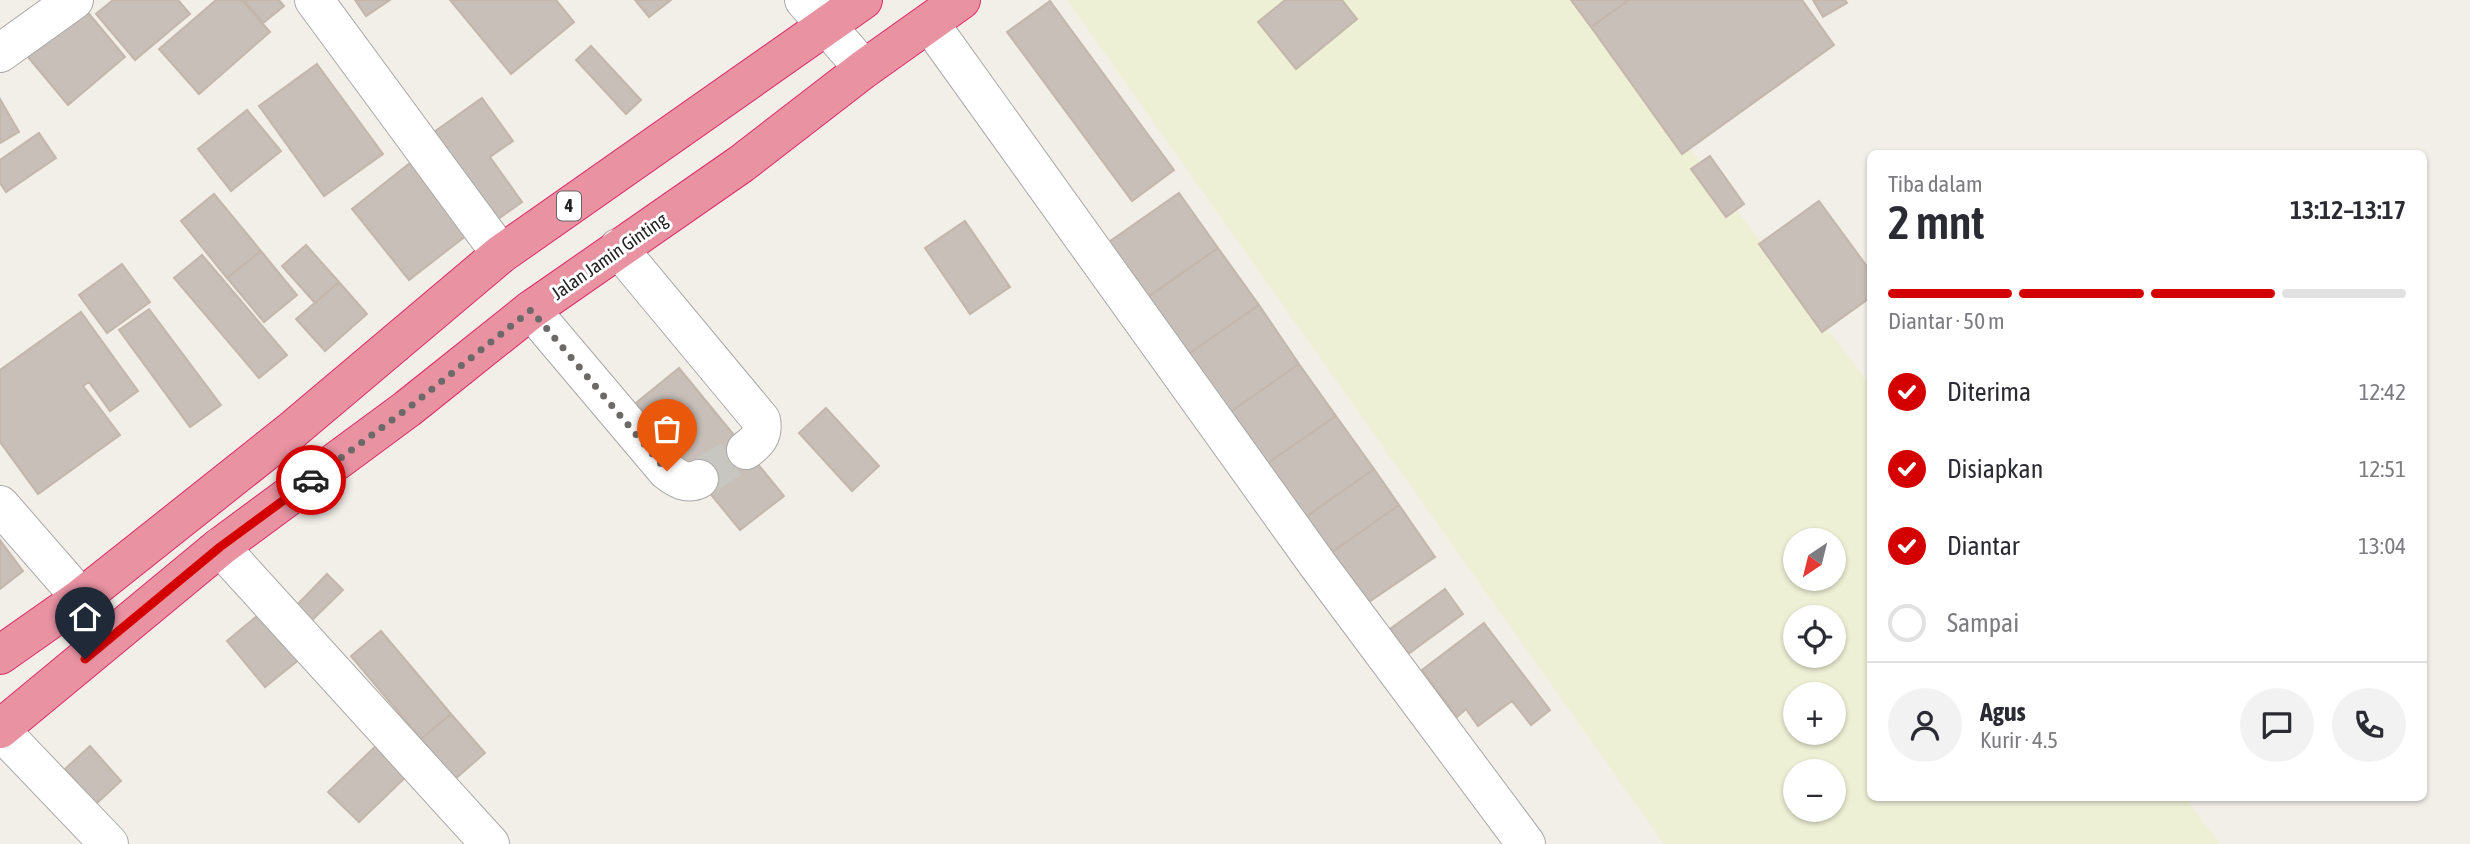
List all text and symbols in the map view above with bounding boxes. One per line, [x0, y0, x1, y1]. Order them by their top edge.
text: Tiba dalam [1888, 171, 1983, 197]
road number: 4 [557, 191, 581, 220]
text: 13:12–13:17 [2290, 195, 2406, 225]
text: 2 mnt [1888, 196, 1985, 249]
street label: Jalan Jamin Ginting [547, 207, 672, 304]
text: Diantar · 50 m [1888, 308, 2005, 334]
icon: check [1888, 373, 1926, 411]
text: Diterima [1947, 377, 2031, 407]
text: 12:42 [2359, 379, 2406, 405]
pin [637, 399, 697, 471]
icon: bag [648, 410, 686, 448]
courier [276, 445, 346, 515]
icon: check [1888, 450, 1926, 488]
text: Disiapkan [1947, 454, 2043, 484]
text: 12:51 [2359, 456, 2406, 482]
icon: car [292, 461, 330, 499]
icon: check [1888, 527, 1926, 565]
north arrow [1783, 528, 1846, 592]
map controls [1783, 528, 1846, 822]
text: Diantar [1947, 531, 2020, 561]
text: 13:04 [2358, 533, 2406, 559]
pin [55, 587, 115, 659]
icon: home [66, 598, 104, 636]
button: locate [1783, 605, 1846, 668]
text: Sampai [1947, 608, 2019, 638]
button: + [1783, 682, 1846, 745]
button: person [1888, 688, 1962, 762]
button: chat [2240, 688, 2314, 762]
button: phone [2332, 688, 2406, 762]
text: Agus [1980, 697, 2026, 727]
text: Kurir · 4.5 [1980, 727, 2058, 753]
button: − [1783, 759, 1846, 822]

